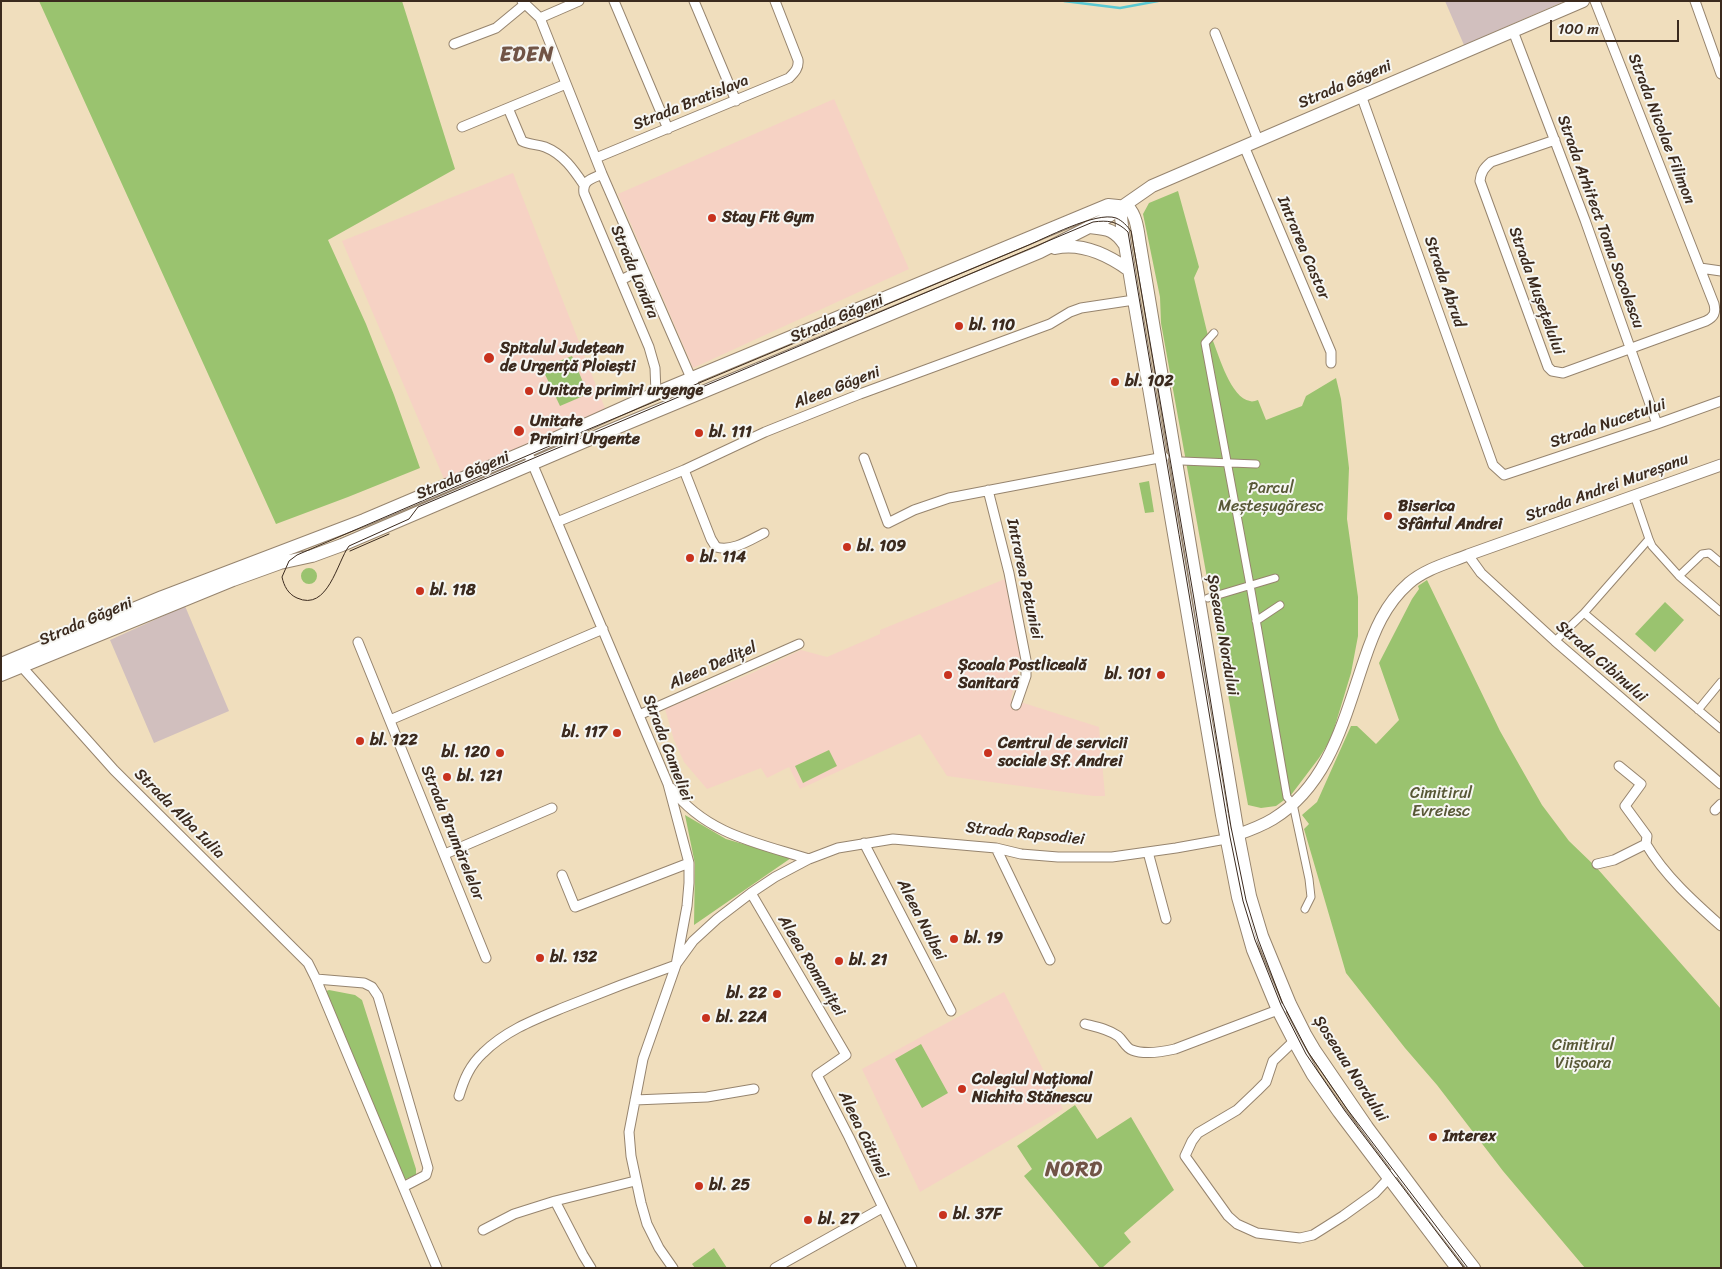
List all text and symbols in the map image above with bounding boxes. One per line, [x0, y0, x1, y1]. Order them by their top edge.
scale bar [1552, 10, 1681, 42]
text: 100 m [1558, 16, 1599, 42]
district label: EDEN [499, 43, 555, 69]
street label: Strada Nicolae Filimon [1623, 51, 1699, 207]
street label: Strada Găgeni [1295, 57, 1395, 113]
street label: Strada Bratislava [630, 71, 752, 135]
street label: Strada Arhitect Toma Socolescu [1552, 113, 1648, 331]
street label: Intrarea Castor [1273, 193, 1333, 303]
place label: Stay Fit Gym [722, 208, 814, 228]
marker: Stay Fit Gym [706, 212, 718, 224]
street label: Strada Londra [606, 222, 662, 322]
street label: Strada Mușețelului [1504, 224, 1568, 358]
street label: Strada Abrud [1419, 234, 1469, 330]
street label: Strada Găgeni [787, 291, 887, 347]
place label: bl. 110 [969, 316, 1015, 336]
marker: bl. 110 [953, 320, 965, 332]
place label: Spitalul Județean de Urgență Ploiești [500, 339, 635, 377]
marker: Spitalul Județean de Urgență Ploiești [482, 351, 496, 365]
street label: Aleea Găgeni [791, 363, 883, 413]
place label: bl. 102 [1125, 372, 1174, 392]
marker: bl. 102 [1109, 376, 1121, 388]
place label: Unitate primiri urgenge [539, 381, 703, 401]
marker: Unitate primiri urgenge [523, 385, 535, 397]
street label: Strada Nucetului [1548, 395, 1668, 453]
place label: Unitate Primiri Urgente [530, 412, 640, 450]
place label: bl. 111 [709, 423, 752, 443]
marker: Unitate Primiri Urgente [512, 424, 526, 438]
marker: bl. 111 [693, 427, 705, 439]
street label: Strada Găgeni [413, 448, 513, 504]
street label: Strada Andrei Mureșanu [1523, 450, 1691, 526]
park label: Parcul Meșteșugăresc [1218, 479, 1324, 517]
place label: Biserica Sfântul Andrei [1398, 497, 1502, 535]
marker: Biserica Sfântul Andrei [1382, 510, 1394, 522]
street label: Intrarea Petuniei [1002, 517, 1046, 641]
place label: bl. 109 [857, 537, 906, 557]
marker: bl. 109 [841, 541, 853, 553]
place label: bl. 114 [700, 548, 746, 568]
marker: bl. 114 [684, 552, 696, 564]
street label: Șoseaua Nordului [1202, 573, 1242, 697]
place label: bl. 118 [430, 581, 476, 601]
marker: bl. 118 [414, 585, 426, 597]
street label: Strada Găgeni [36, 594, 136, 650]
street label: Strada Cibinului [1551, 617, 1651, 707]
street label: Aleea Dedițel [666, 638, 760, 694]
place label: Școala Postliceală Sanitară [958, 656, 1086, 694]
place label: bl. 101 [1105, 665, 1151, 685]
marker: Școala Postliceală Sanitară [942, 669, 954, 681]
marker: bl. 101 [1155, 669, 1167, 681]
street label: Strada Cameliei [638, 692, 696, 804]
place label: bl. 117 [562, 723, 607, 743]
marker: bl. 117 [611, 727, 623, 739]
place label: bl. 122 [370, 731, 418, 751]
place label: Centrul de servicii sociale Sf. Andrei [998, 734, 1127, 772]
marker: bl. 122 [354, 735, 366, 747]
place label: bl. 120 [441, 743, 490, 763]
marker: bl. 120 [494, 747, 506, 759]
marker: Centrul de servicii sociale Sf. Andrei [982, 747, 994, 759]
street label: Strada Brumărelelor [416, 763, 488, 903]
street label: Strada Alba Iulia [130, 765, 228, 863]
place label: bl. 121 [457, 767, 502, 787]
marker: bl. 121 [441, 771, 453, 783]
park label: Cimitirul Evreiesc [1410, 784, 1472, 822]
street label: Strada Rapsodiei [965, 818, 1085, 850]
street label: Aleea Nalbei [892, 876, 950, 964]
street label: Aleea Romaniței [773, 912, 849, 1020]
place label: bl. 19 [964, 929, 1003, 949]
marker: bl. 19 [948, 933, 960, 945]
place label: bl. 132 [550, 948, 597, 968]
place label: bl. 21 [849, 951, 887, 971]
marker: bl. 132 [534, 952, 546, 964]
marker: bl. 21 [833, 955, 845, 967]
place label: bl. 22 [726, 984, 767, 1004]
marker: bl. 22 [771, 988, 783, 1000]
place label: bl. 22A [716, 1008, 767, 1028]
marker: bl. 22A [700, 1012, 712, 1024]
street label: Șoseaua Nordului [1308, 1012, 1392, 1126]
park label: Cimitirul Viișoara [1552, 1036, 1614, 1074]
place label: Colegiul Național Nichita Stănescu [972, 1070, 1092, 1108]
marker: Colegiul Național Nichita Stănescu [956, 1083, 968, 1095]
street label: Aleea Cătinei [834, 1088, 892, 1182]
place label: Interex [1443, 1127, 1496, 1147]
marker: Interex [1427, 1131, 1439, 1143]
district label: NORD [1045, 1158, 1103, 1184]
place label: bl. 25 [709, 1176, 750, 1196]
marker: bl. 25 [693, 1180, 705, 1192]
place label: bl. 37F [953, 1205, 1002, 1225]
marker: bl. 37F [937, 1209, 949, 1221]
place label: bl. 27 [818, 1210, 859, 1230]
marker: bl. 27 [802, 1214, 814, 1226]

